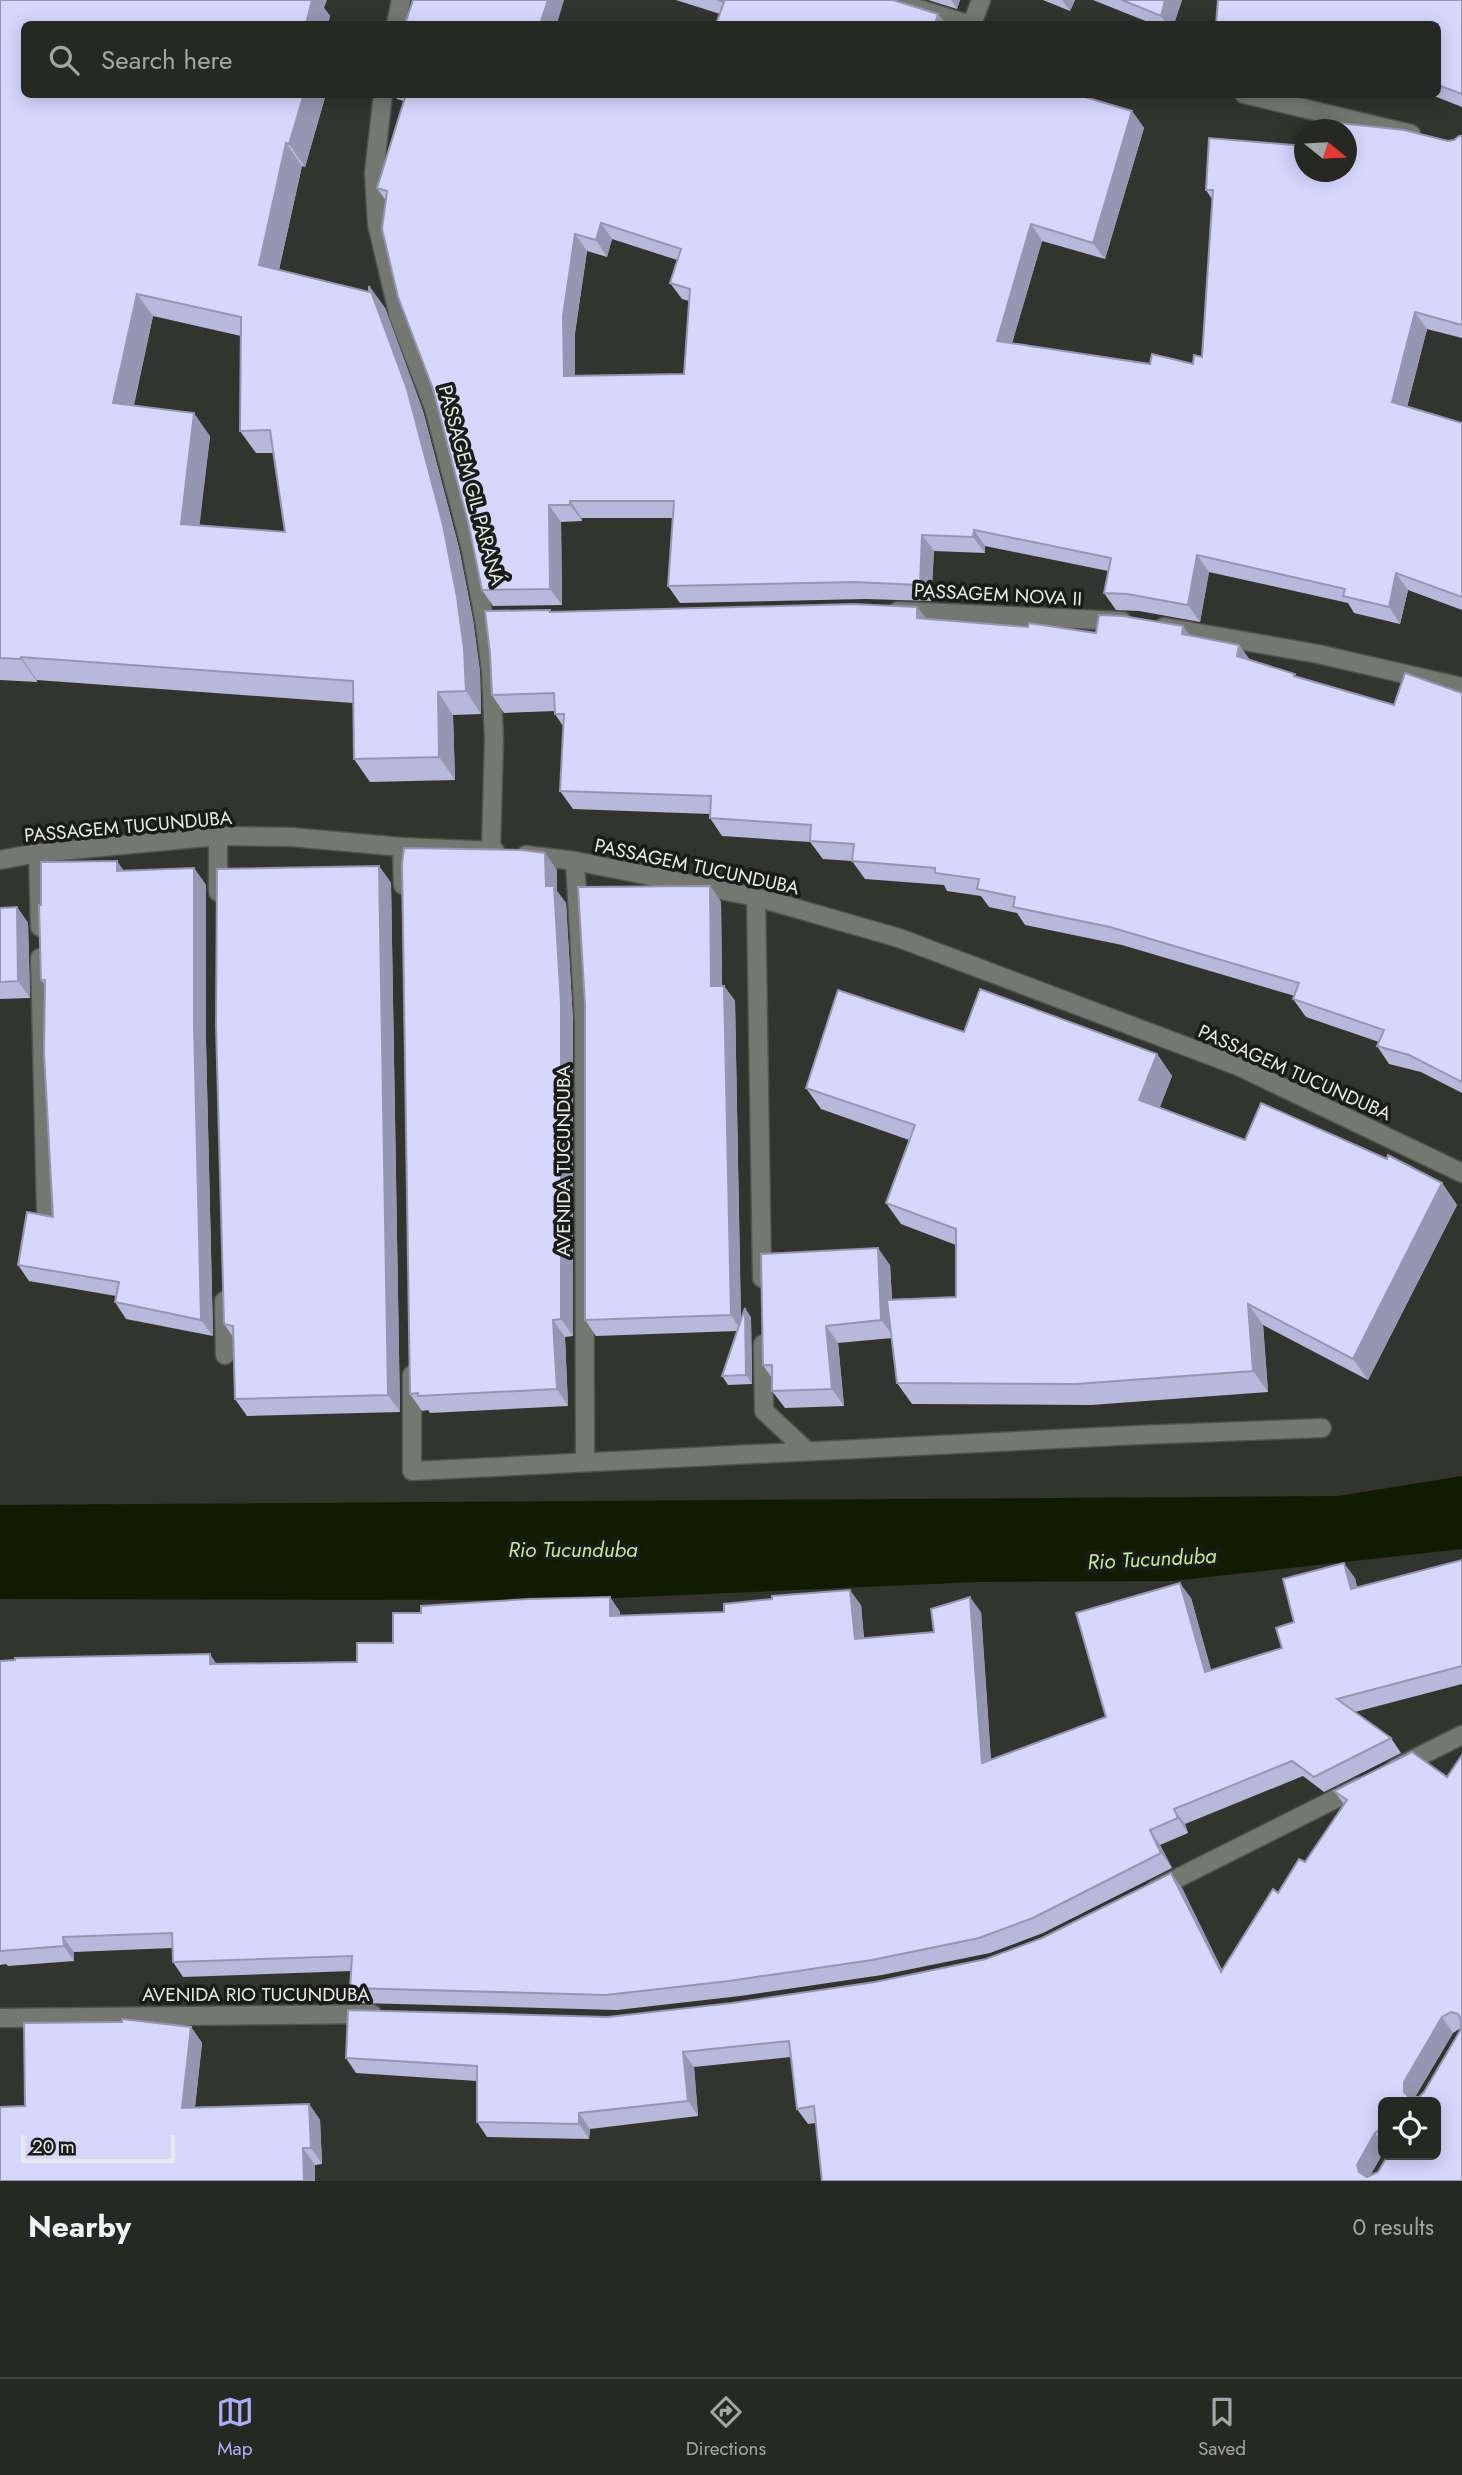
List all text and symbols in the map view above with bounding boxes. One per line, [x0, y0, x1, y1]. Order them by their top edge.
search box [21, 21, 1441, 98]
icon: search [45, 41, 83, 79]
text: Search here [101, 41, 233, 79]
north arrow [1294, 119, 1357, 182]
street label: PASSAGEM GIL PARANÁ [432, 382, 511, 589]
street label: PASSAGEM NOVA II [913, 577, 1083, 612]
street label: PASSAGEM TUCUNDUBA [23, 804, 234, 849]
street label: PASSAGEM TUCUNDUBA [592, 832, 802, 901]
street label: PASSAGEM TUCUNDUBA [1194, 1018, 1396, 1127]
street label: AVENIDA TUCUNDUBA [550, 1065, 577, 1257]
water label: Rio Tucunduba [508, 1535, 638, 1565]
water label: Rio Tucunduba [1087, 1541, 1218, 1577]
street label: AVENIDA RIO TUCUNDUBA [142, 1981, 370, 2008]
map controls [1378, 2097, 1441, 2160]
button: locate [1378, 2097, 1441, 2160]
scale bar [21, 2132, 175, 2164]
text: 20 m [32, 2133, 75, 2160]
text: Nearby [28, 2205, 131, 2248]
text: 0 results [1352, 2210, 1434, 2244]
tab: Map [216, 2393, 254, 2462]
tab: Directions [686, 2393, 766, 2462]
tab: Saved [1198, 2393, 1246, 2462]

